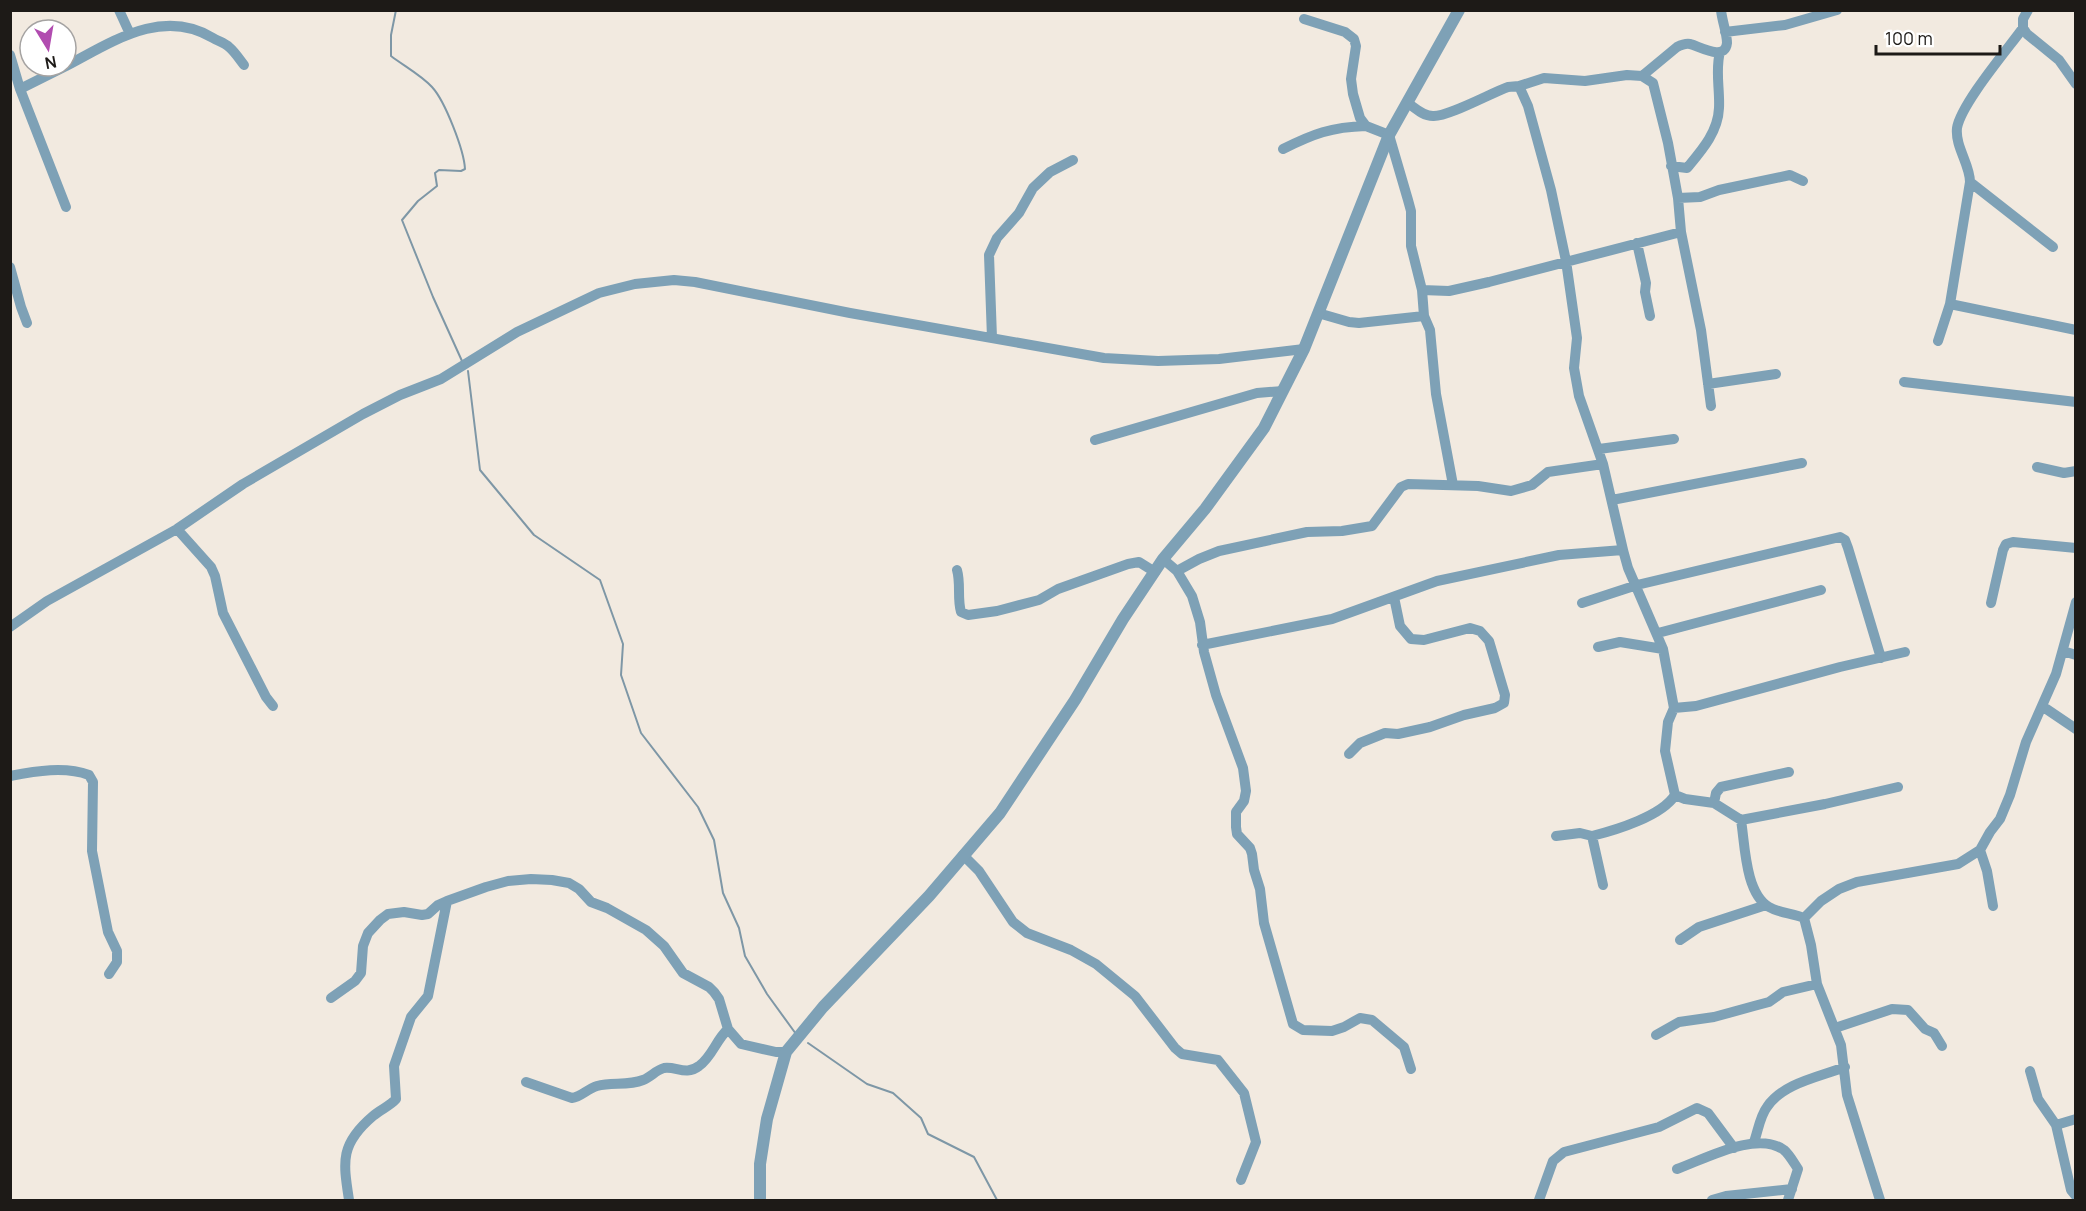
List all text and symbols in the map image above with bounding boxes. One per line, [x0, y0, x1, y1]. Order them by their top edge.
north arrow [18, 18, 78, 78]
scale bar [1876, 18, 2000, 56]
text: 100 m [1885, 26, 1933, 50]
text: N [43, 51, 59, 75]

